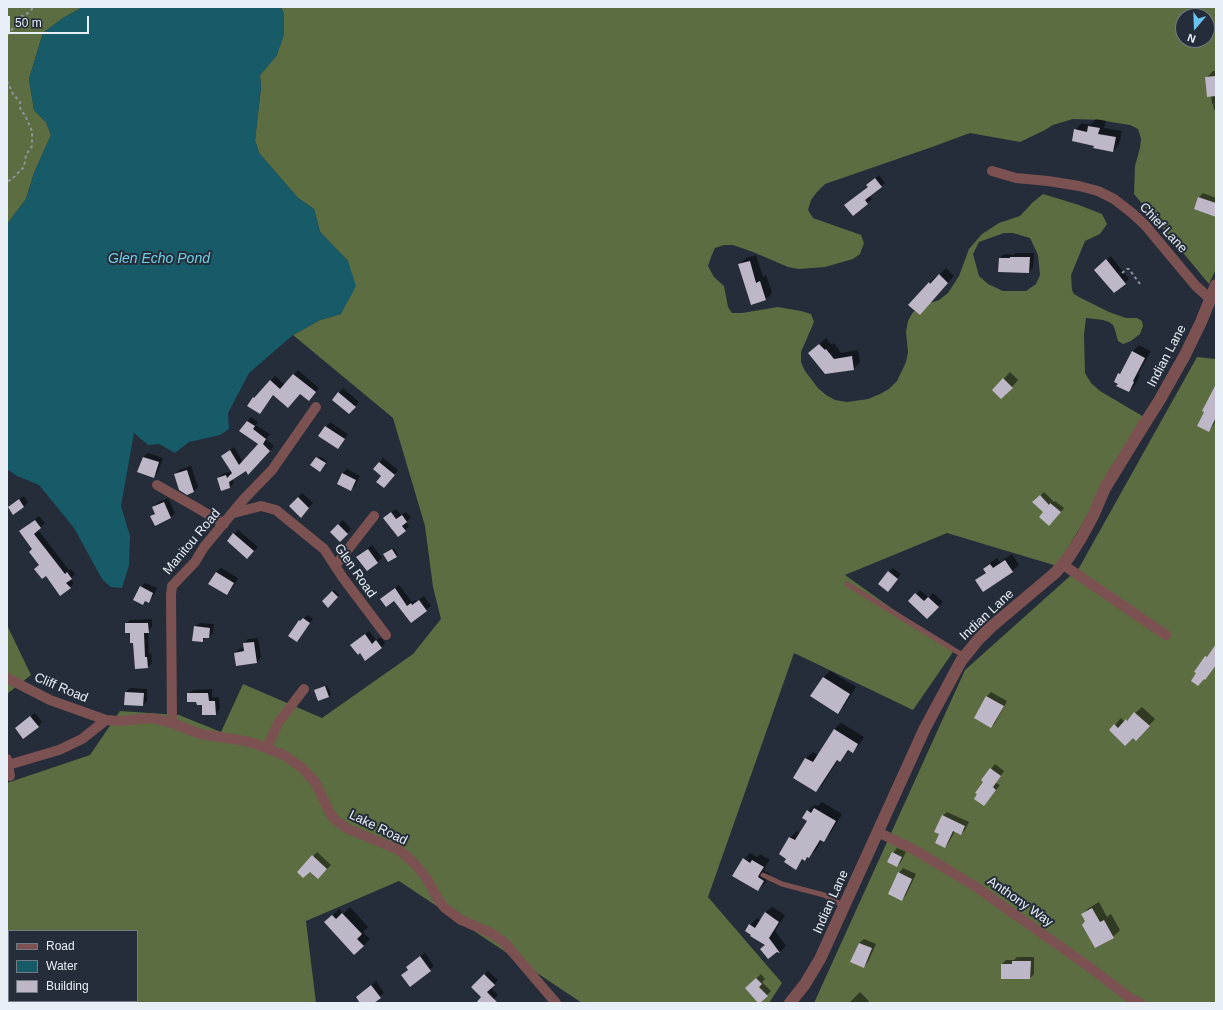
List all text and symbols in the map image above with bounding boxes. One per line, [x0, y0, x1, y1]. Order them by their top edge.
scale bar [10, 8, 91, 34]
north arrow [1175, 8, 1215, 48]
text: 50 m [15, 16, 42, 30]
text: N [1186, 31, 1197, 45]
street label: Chief Lane [1136, 200, 1190, 256]
water label: Glen Echo Pond [108, 251, 210, 267]
street label: Indian Lane [1144, 322, 1190, 390]
street label: Manitou Road [160, 506, 224, 578]
street label: Glen Road [331, 541, 379, 601]
street label: Indian Lane [957, 586, 1017, 644]
street label: Cliff Road [32, 670, 90, 706]
street label: Lake Road [346, 807, 410, 849]
street label: Indian Lane [810, 868, 852, 936]
street label: Anthony Way [984, 874, 1056, 930]
legend [8, 930, 138, 1002]
text: Road [46, 939, 75, 953]
text: Water [46, 959, 78, 973]
text: Building [46, 979, 89, 993]

